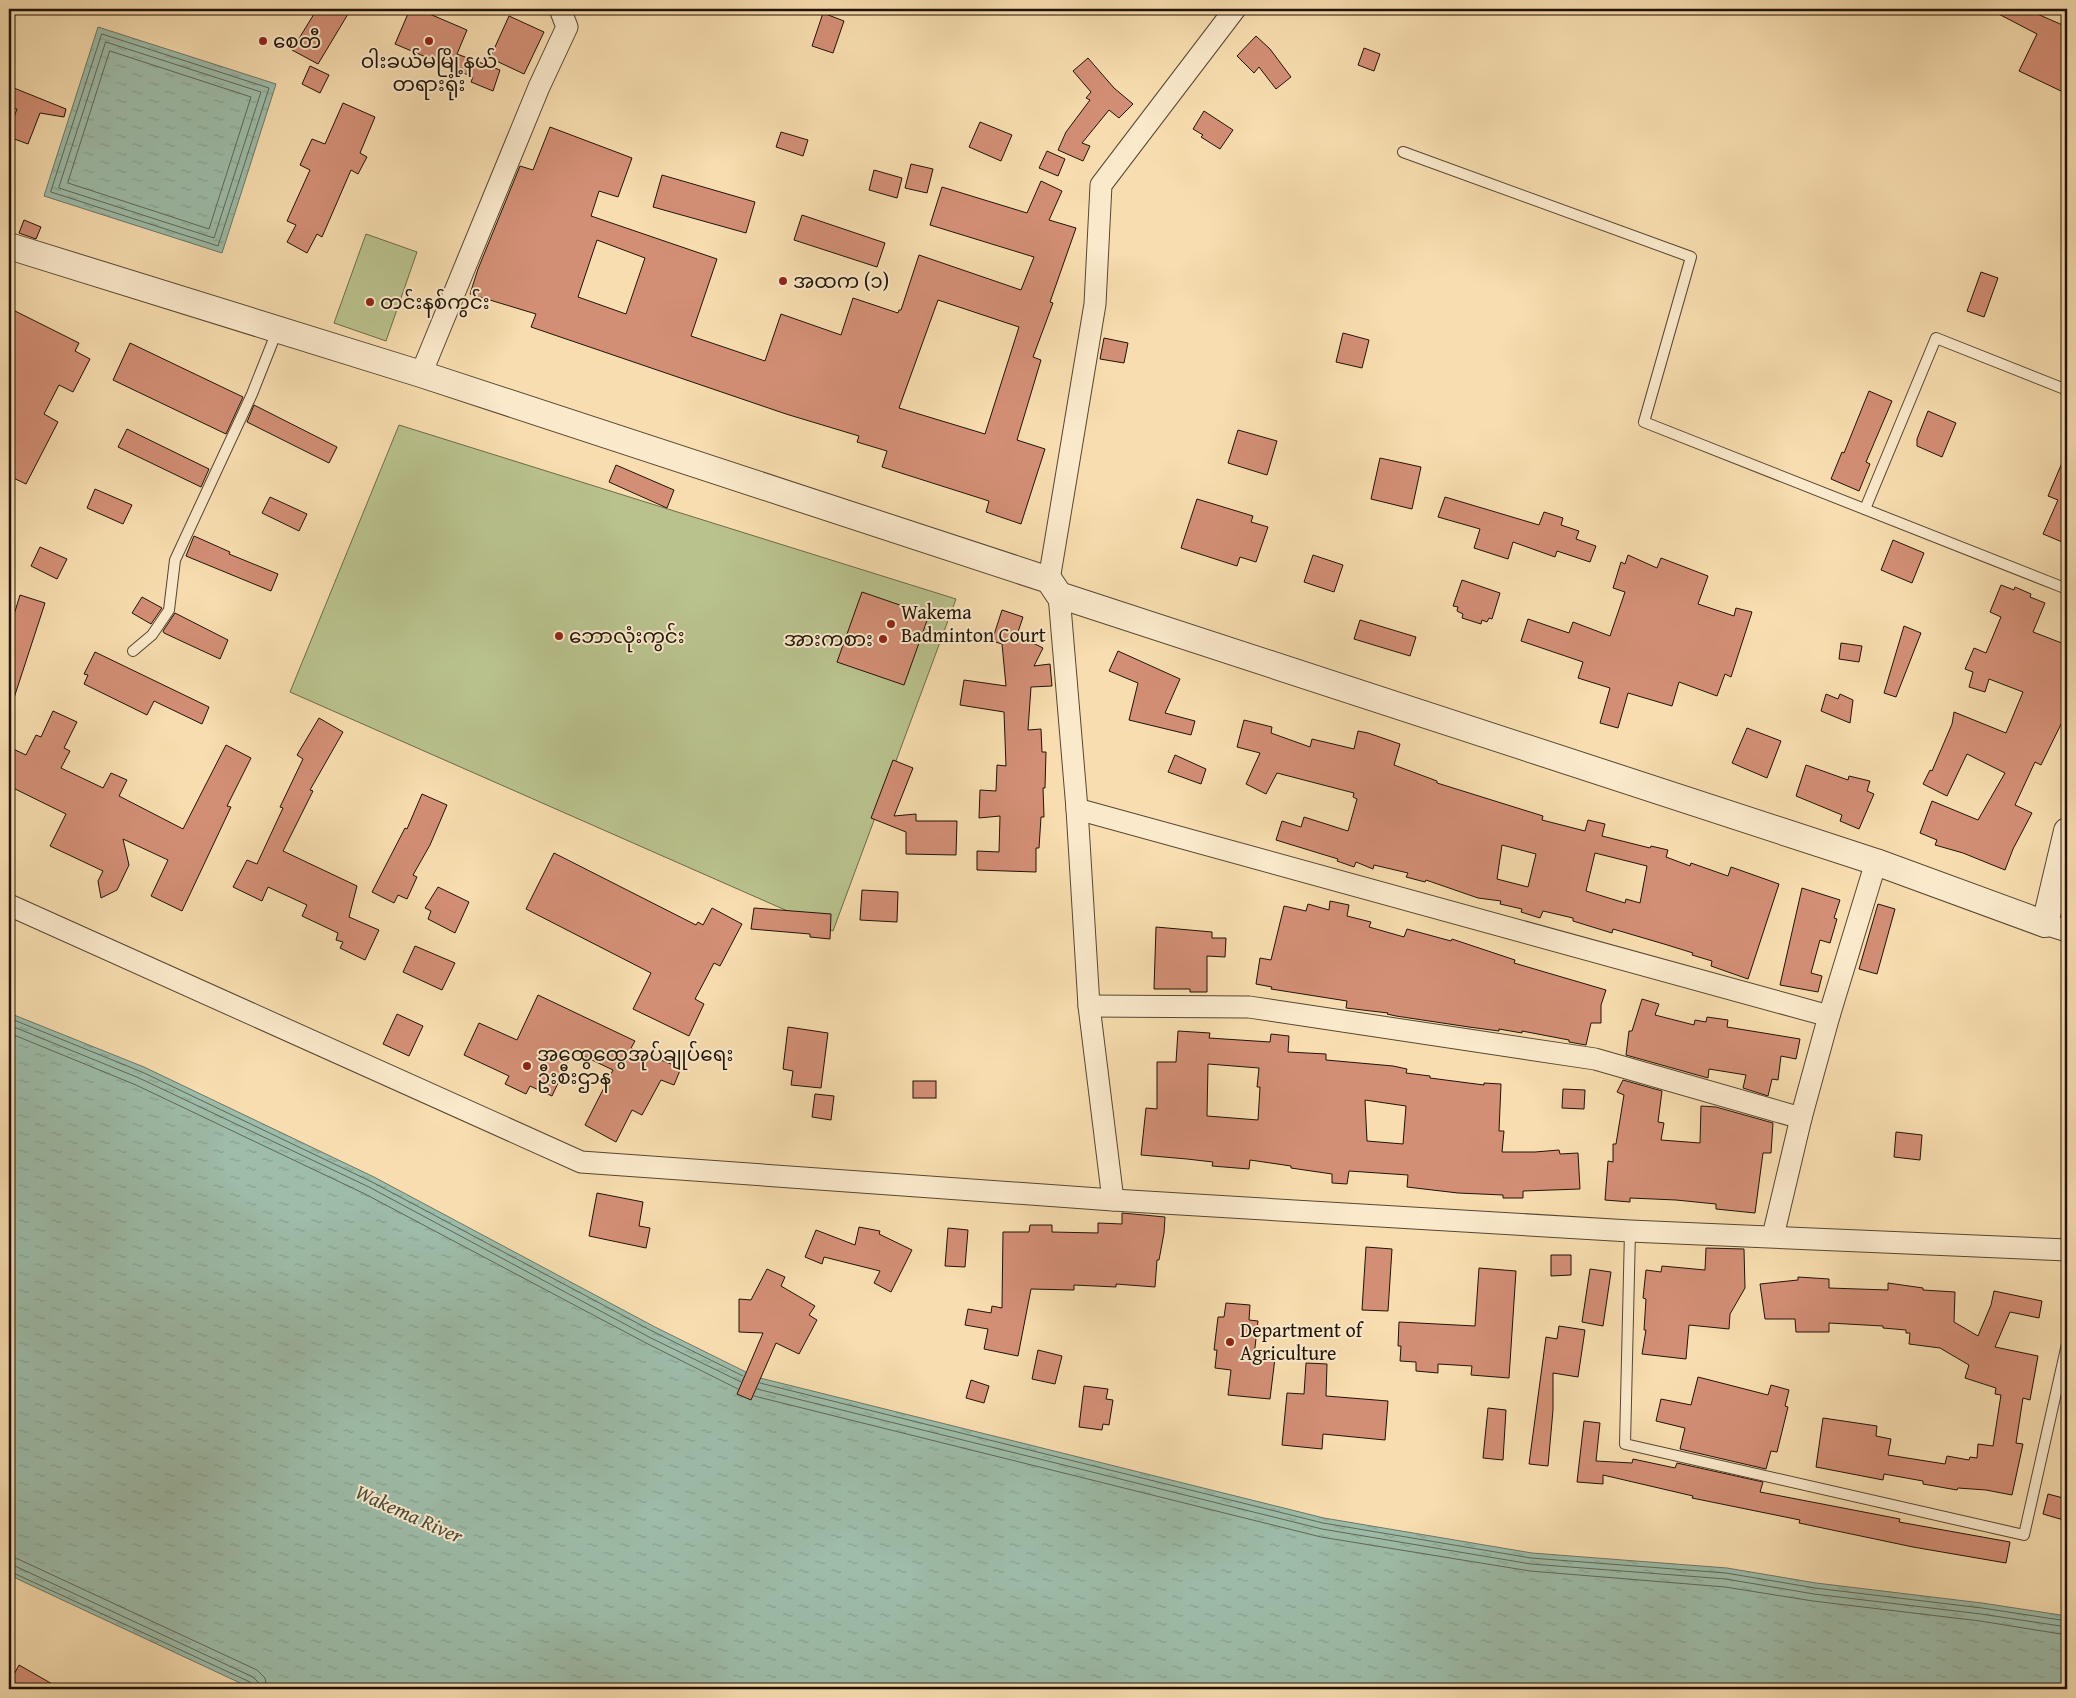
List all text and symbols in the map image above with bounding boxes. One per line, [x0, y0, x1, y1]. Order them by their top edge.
place label: စေတီ [273, 26, 321, 55]
marker: စေတီ [257, 35, 269, 47]
marker: ဝါးခယ်မမြို့နယ် တရားရုံး [423, 35, 435, 47]
place label: ဝါးခယ်မမြို့နယ် တရားရုံး [361, 46, 497, 101]
place label: အထက (၁) [793, 266, 889, 295]
marker: အထက (၁) [777, 275, 789, 287]
place label: တင်းနစ်ကွင်း [380, 287, 490, 318]
marker: တင်းနစ်ကွင်း [364, 296, 376, 308]
place label: Wakema Badminton Court [901, 597, 1046, 649]
marker: Wakema Badminton Court [885, 618, 897, 630]
place label: ဘောလုံးကွင်း [569, 621, 685, 653]
place label: အားကစား [784, 624, 873, 653]
marker: ဘောလုံးကွင်း [553, 630, 565, 642]
marker: အားကစား [877, 633, 889, 645]
place label: အထွေထွေအုပ်ချုပ်ရေး ဦးစီးဌာန [537, 1039, 733, 1093]
marker: အထွေထွေအုပ်ချုပ်ရေး ဦးစီးဌာန [521, 1060, 533, 1072]
place label: Department of Agriculture [1240, 1315, 1365, 1367]
marker: Department of Agriculture [1224, 1336, 1236, 1348]
water label: Wakema River [350, 1476, 469, 1552]

